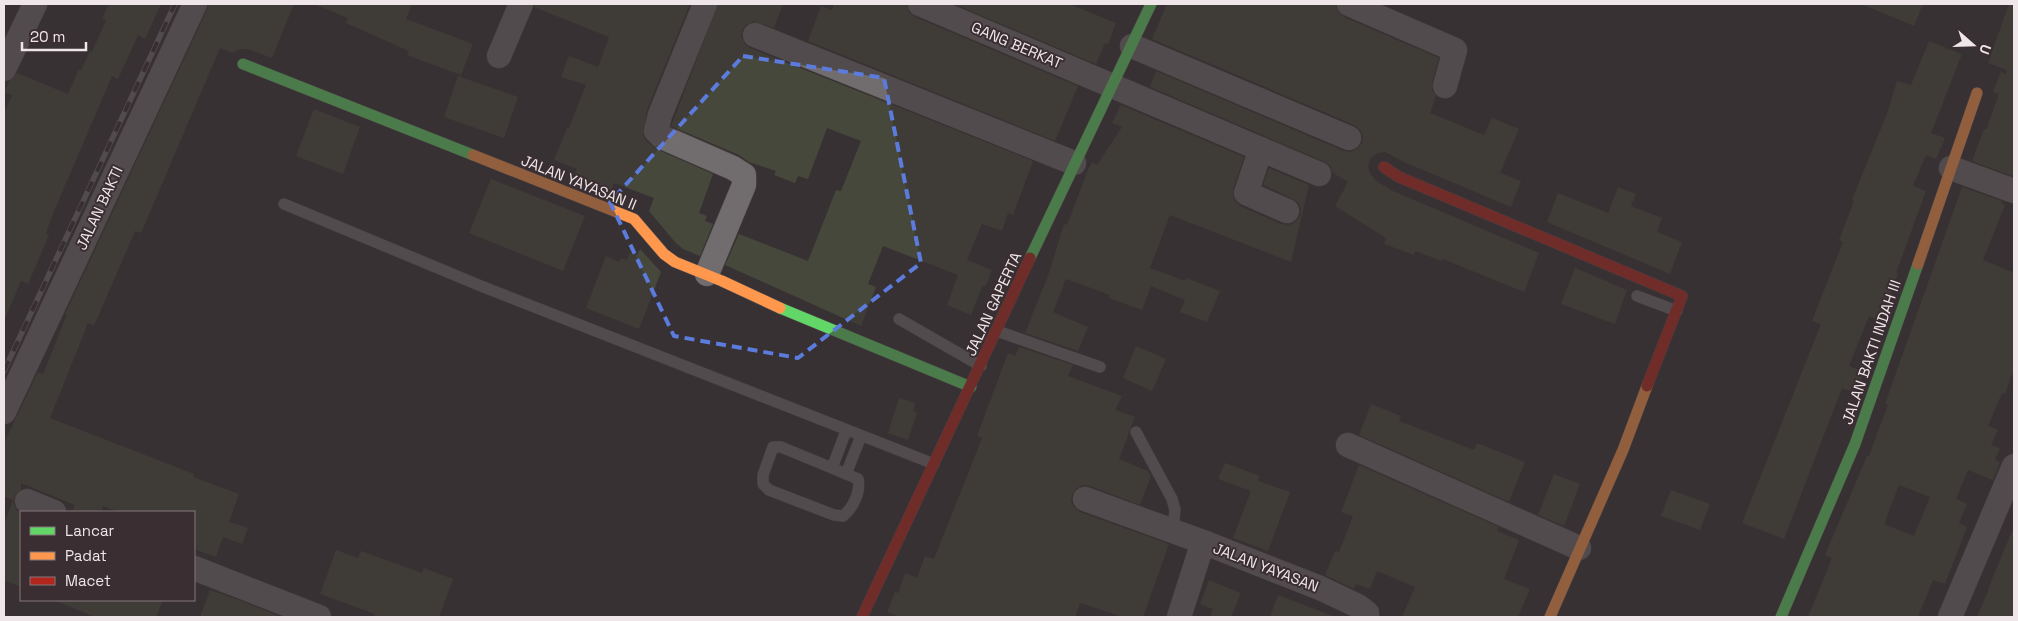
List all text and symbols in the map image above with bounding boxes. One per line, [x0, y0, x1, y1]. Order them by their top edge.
street label: GANG BERKAT [969, 17, 1066, 73]
scale bar [22, 20, 86, 52]
north arrow [1948, 20, 1998, 70]
text: 20 m [30, 27, 65, 46]
text: U [1975, 42, 1995, 57]
street label: JALAN YAYASAN II [519, 150, 639, 214]
street label: JALAN BAKTI [71, 163, 127, 253]
street label: JALAN GAPERTA [961, 248, 1026, 359]
street label: JALAN BAKTI INDAH III [1837, 277, 1905, 427]
legend [20, 511, 195, 601]
text: Lancar [65, 521, 115, 540]
street label: JALAN YAYASAN [1211, 538, 1321, 596]
text: Padat [65, 546, 107, 565]
text: Macet [65, 571, 111, 590]

